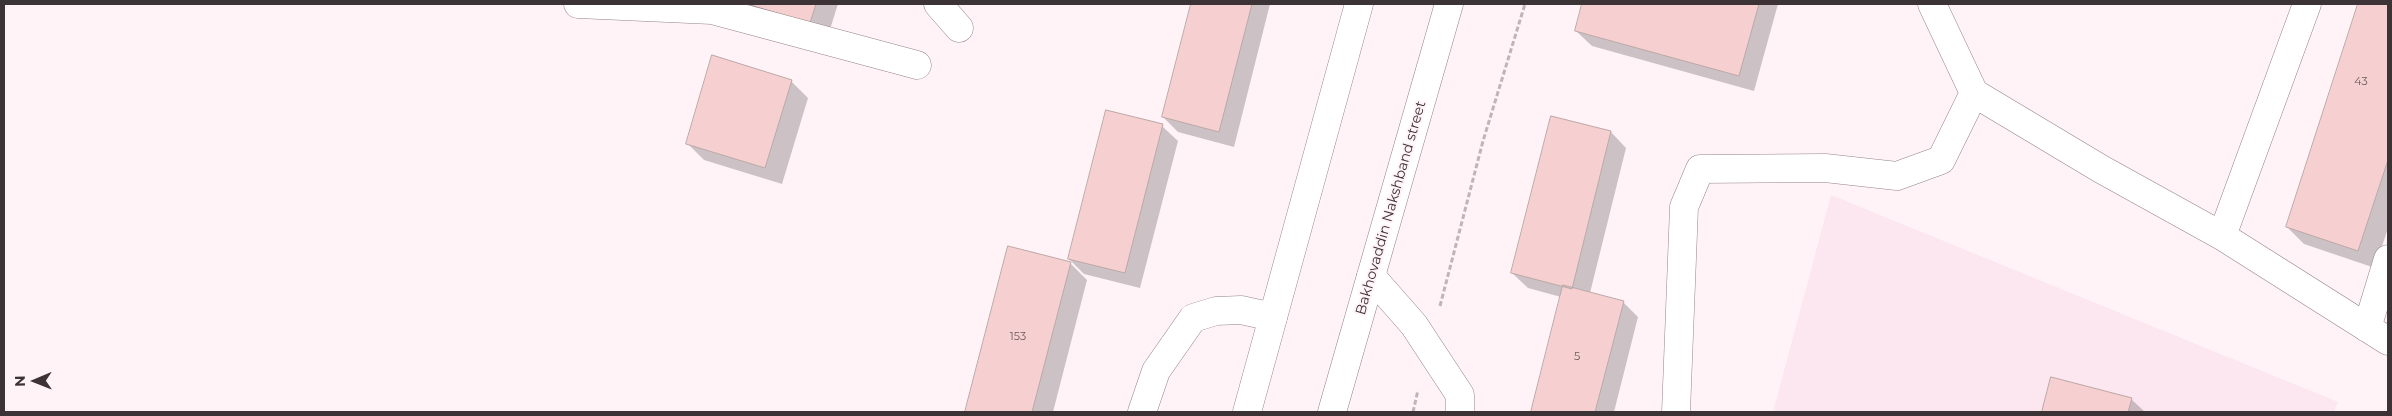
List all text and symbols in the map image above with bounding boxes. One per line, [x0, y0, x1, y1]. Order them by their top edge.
house number: 43 [2354, 75, 2368, 89]
street label: Bakhovaddin Nakshband street [1352, 99, 1430, 317]
house number: 153 [1010, 330, 1026, 344]
house number: 5 [1574, 350, 1580, 364]
north arrow [10, 356, 60, 406]
text: N [11, 375, 29, 387]

